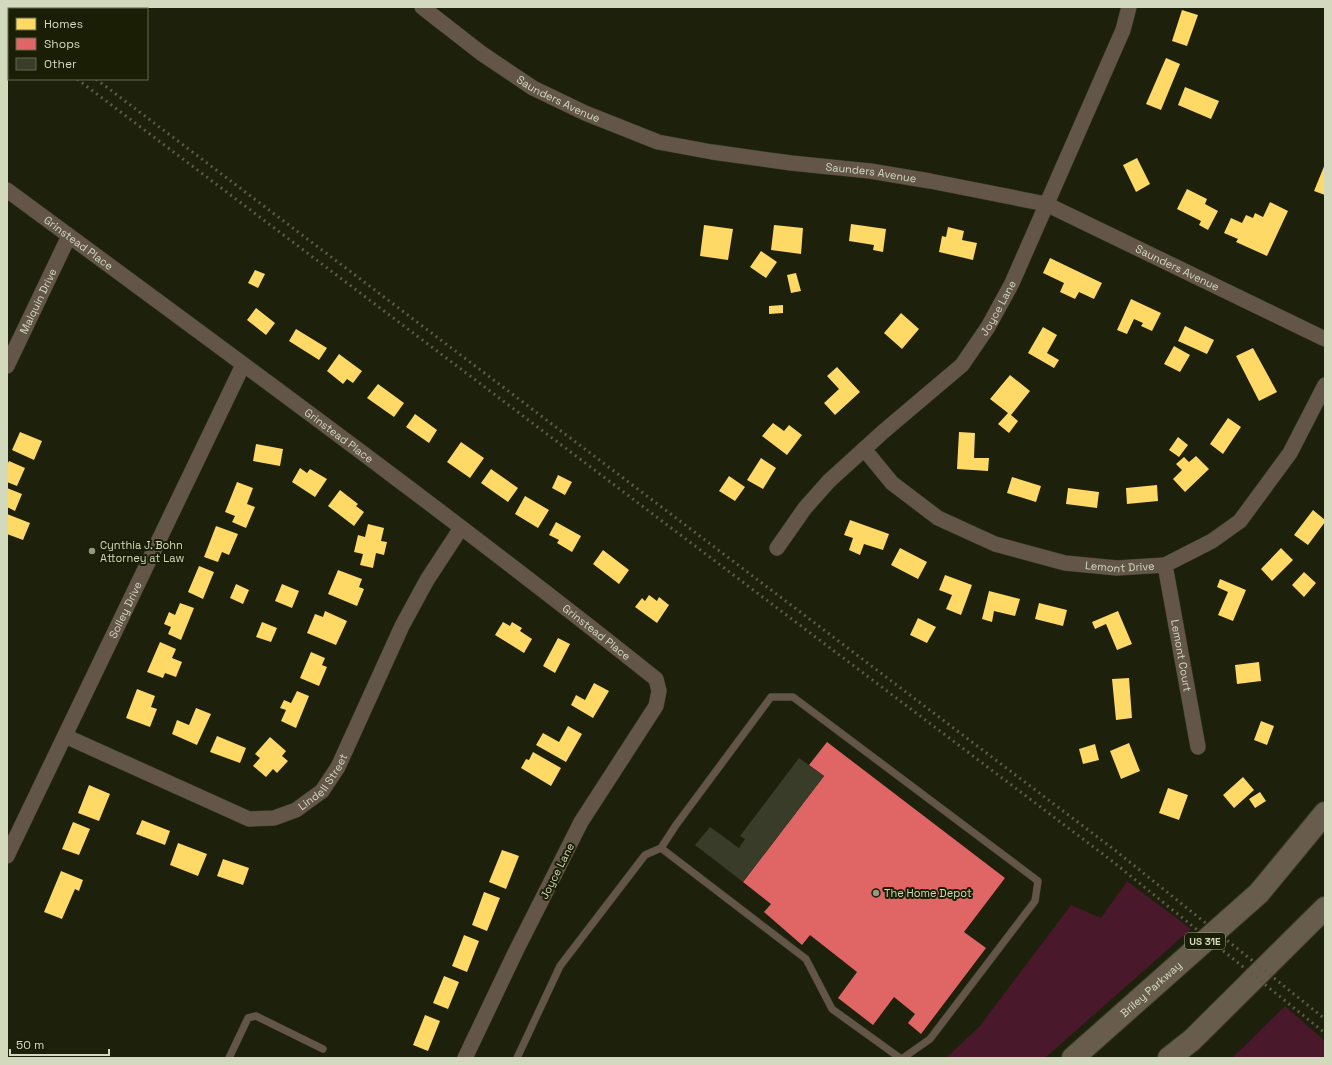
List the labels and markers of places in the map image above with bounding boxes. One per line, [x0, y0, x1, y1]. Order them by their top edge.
place label: Cynthia J. Bohn Attorney at Law [100, 538, 184, 565]
marker: Cynthia J. Bohn Attorney at Law [87, 546, 97, 556]
place label: The Home Depot [884, 886, 972, 900]
marker: The Home Depot [871, 888, 881, 898]

